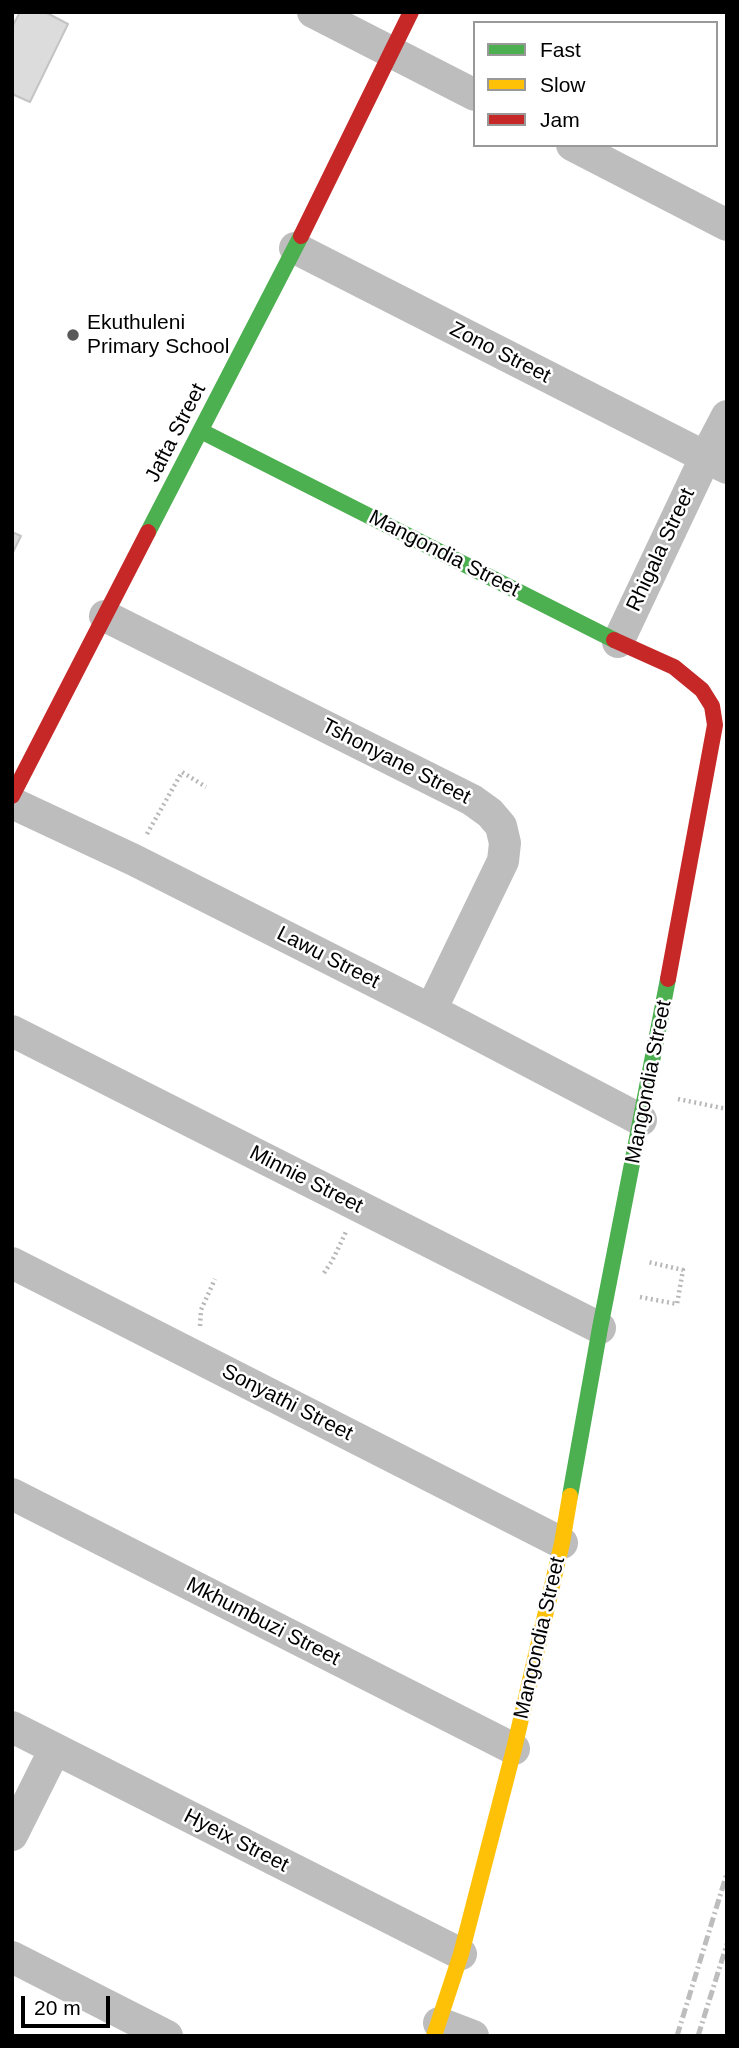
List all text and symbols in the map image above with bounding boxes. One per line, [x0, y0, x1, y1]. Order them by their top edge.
legend [473, 21, 718, 147]
text: Fast [540, 38, 581, 61]
text: Slow [540, 73, 586, 96]
text: Jam [540, 108, 580, 131]
place label: Ekuthuleni Primary School [87, 310, 229, 360]
street label: Zono Street [445, 317, 555, 389]
marker: Ekuthuleni Primary School [65, 327, 81, 343]
street label: Jafta Street [140, 379, 212, 487]
street label: Rhigala Street [621, 484, 701, 616]
street label: Mangondia Street [364, 505, 524, 603]
street label: Tshonyane Street [317, 714, 475, 810]
street label: Lawu Street [272, 921, 384, 995]
street label: Mangondia Street [621, 998, 677, 1166]
street label: Minnie Street [245, 1141, 367, 1219]
street label: Sonyathi Street [217, 1359, 357, 1447]
street label: Mangondia Street [509, 1554, 571, 1722]
street label: Mkhumbuzi Street [182, 1572, 344, 1672]
street label: Hyeix Street [179, 1804, 293, 1878]
scale bar [24, 1982, 114, 2026]
text: 20 m [34, 1996, 81, 2019]

